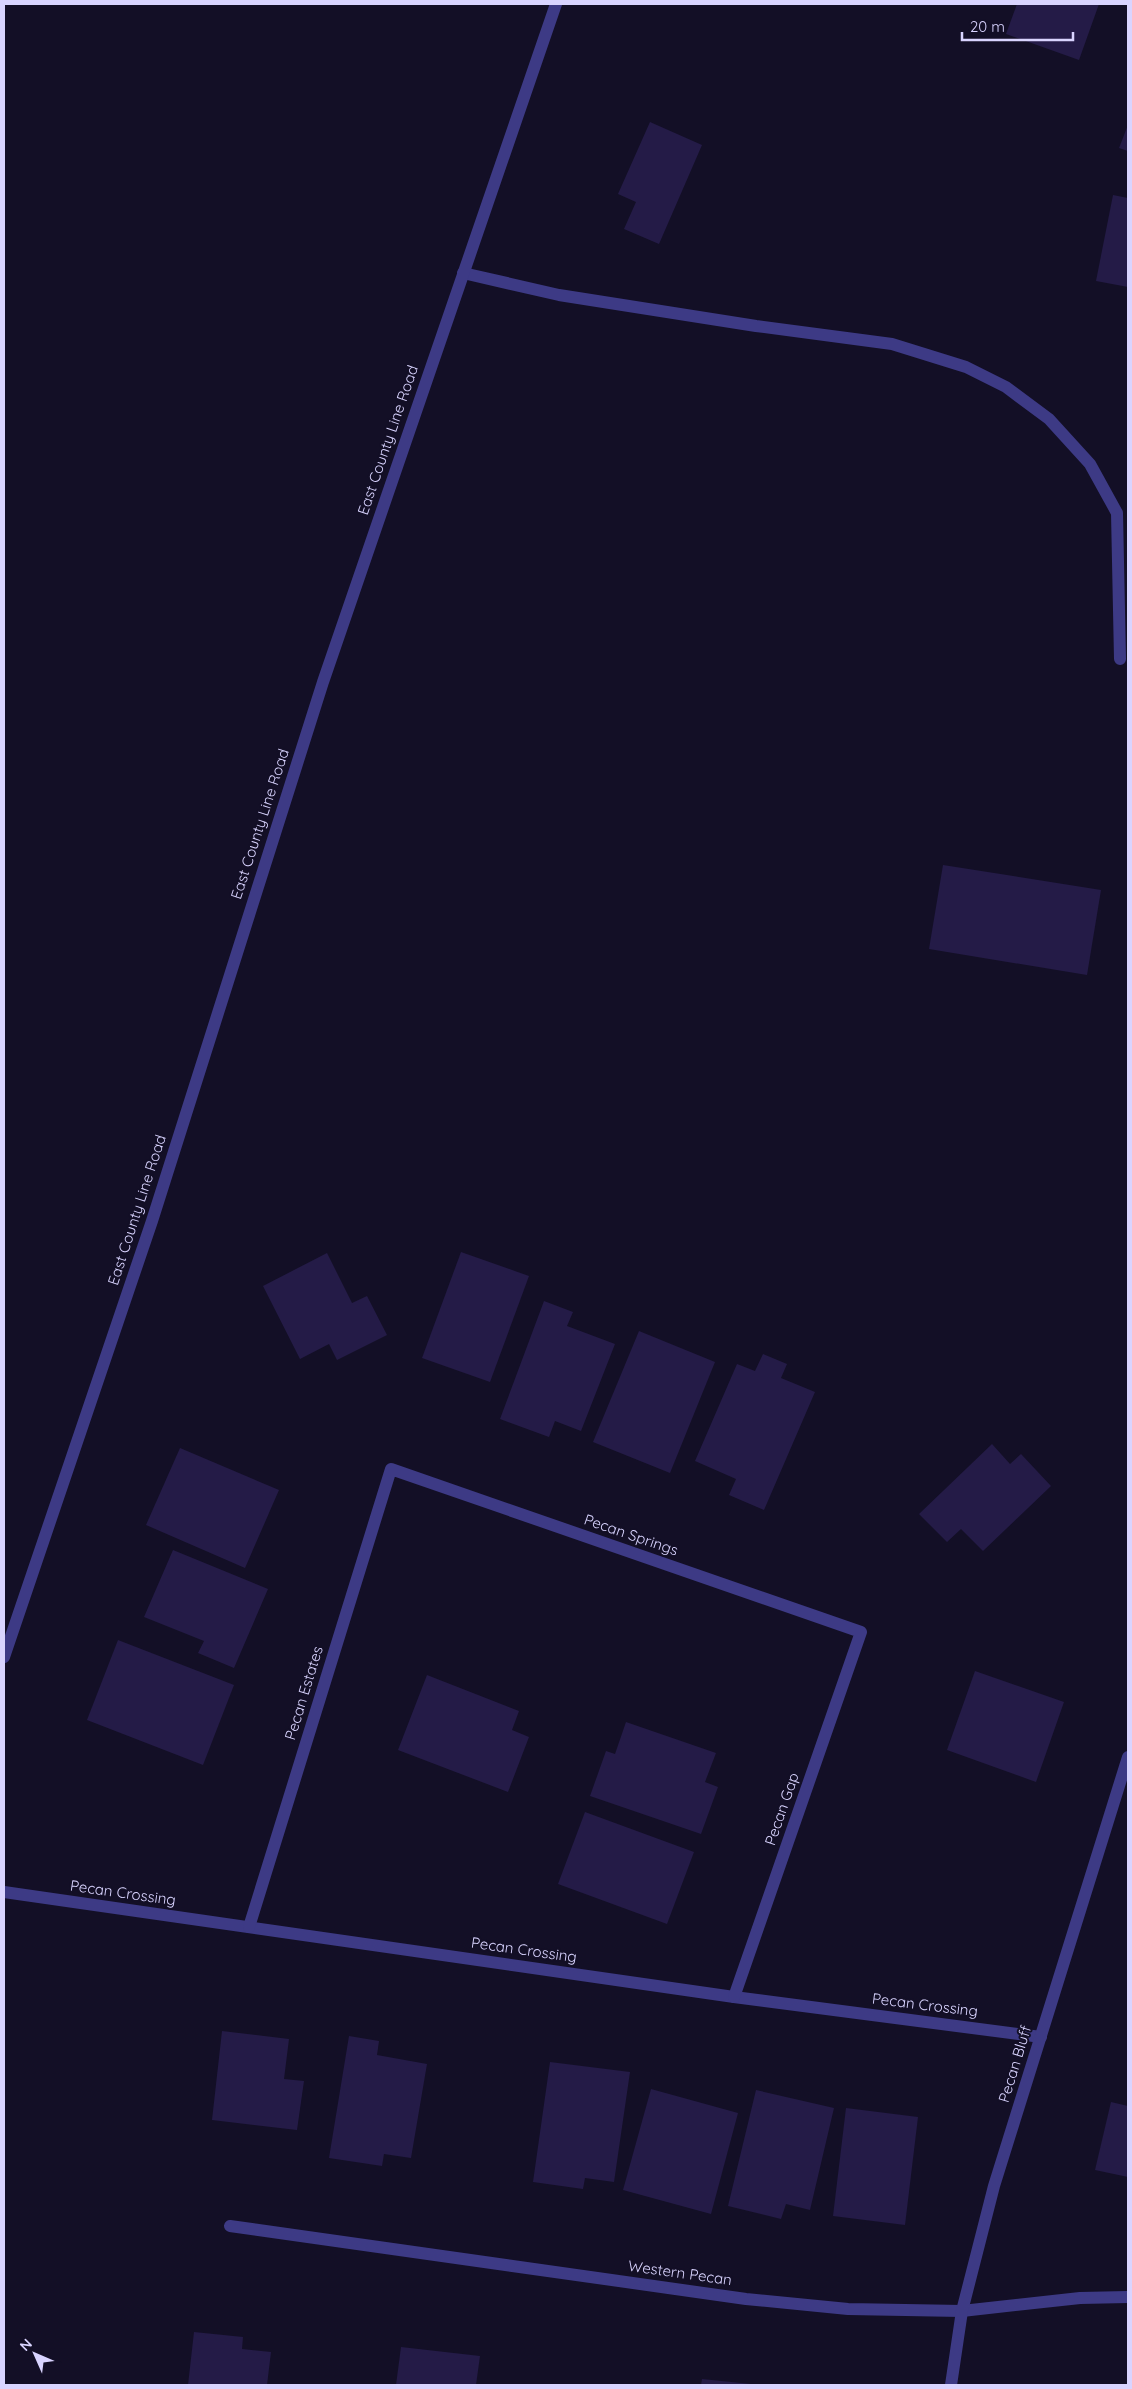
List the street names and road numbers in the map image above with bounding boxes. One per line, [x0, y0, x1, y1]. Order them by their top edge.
street label: East County Line Road [353, 362, 422, 517]
street label: East County Line Road [226, 746, 293, 902]
street label: East County Line Road [103, 1132, 170, 1288]
street label: Pecan Springs [582, 1510, 681, 1560]
street label: Pecan Estates [280, 1644, 327, 1742]
street label: Pecan Gap [760, 1770, 803, 1848]
street label: Pecan Crossing [69, 1876, 177, 1909]
street label: Pecan Crossing [470, 1933, 578, 1966]
street label: Pecan Crossing [871, 1989, 979, 2020]
street label: Pecan Bluff [994, 2023, 1035, 2105]
street label: Western Pecan [627, 2256, 733, 2289]

